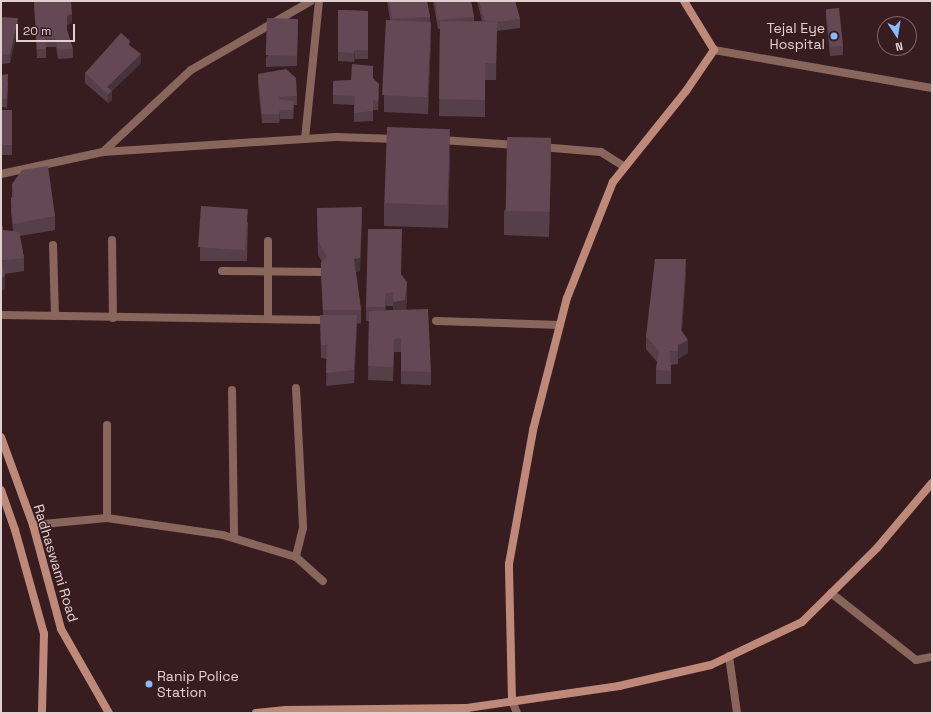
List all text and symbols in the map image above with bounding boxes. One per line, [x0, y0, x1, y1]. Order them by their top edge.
scale bar [18, 16, 77, 42]
north arrow [877, 16, 917, 56]
place label: Tejal Eye Hospital [767, 20, 825, 52]
text: 20 m [23, 23, 51, 39]
marker: Tejal Eye Hospital [828, 30, 840, 42]
text: N [894, 39, 904, 54]
street label: Radhaswami Road [30, 502, 82, 624]
place label: Ranip Police Station [157, 668, 239, 700]
marker: Ranip Police Station [144, 679, 154, 689]

